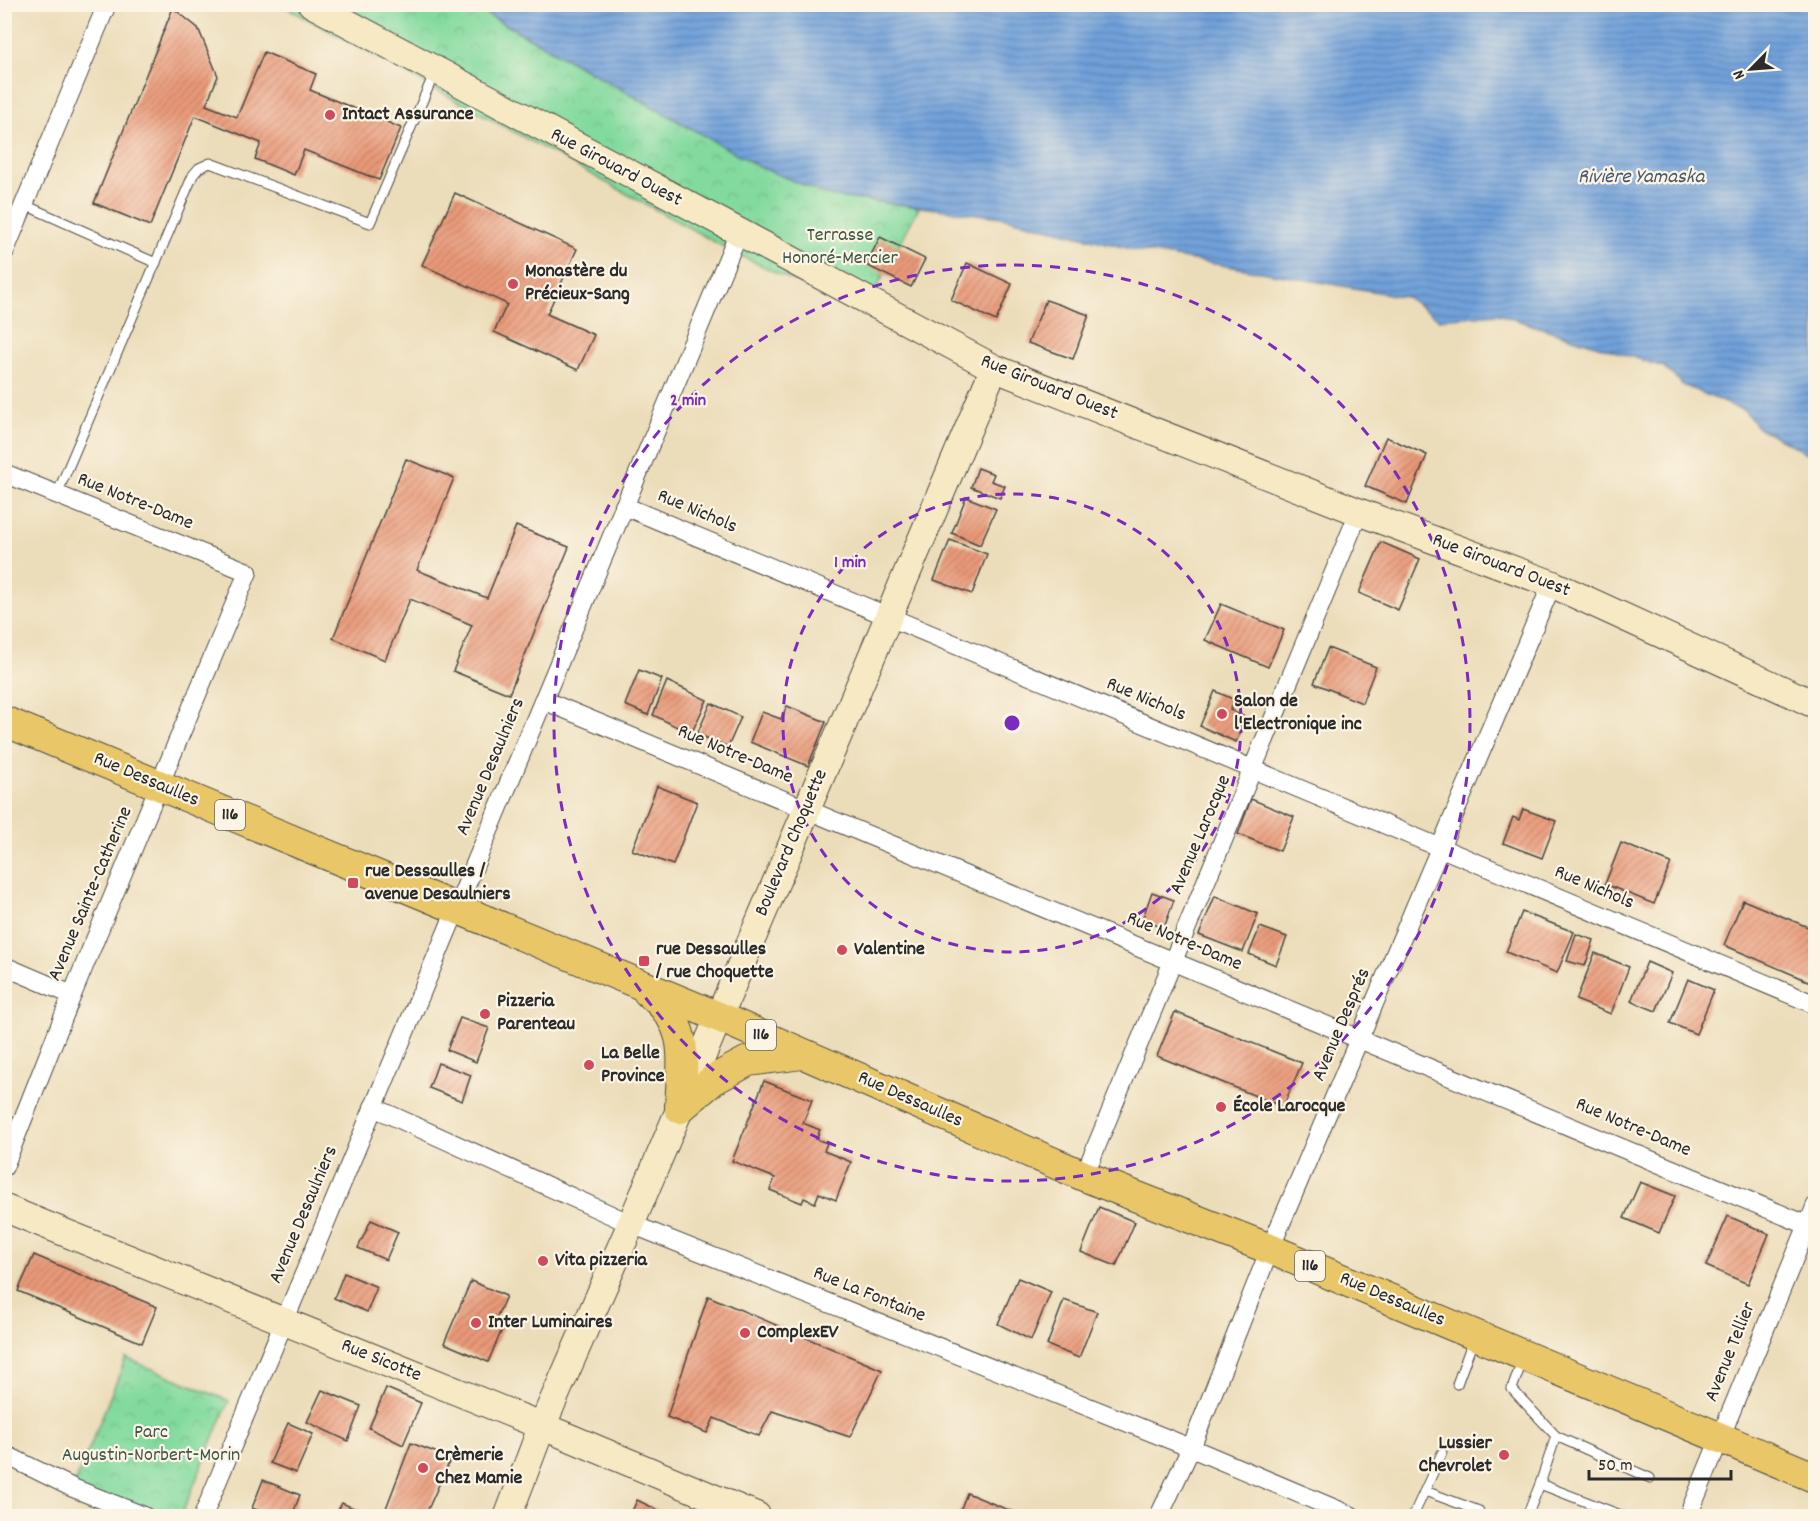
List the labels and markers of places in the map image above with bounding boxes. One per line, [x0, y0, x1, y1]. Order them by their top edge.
place label: Intact Assurance [342, 101, 474, 129]
marker: Intact Assurance [323, 108, 337, 122]
place label: Monastère du Précieux-Sang [525, 258, 630, 309]
marker: Monastère du Précieux-Sang [506, 277, 520, 291]
place label: Salon de l'Electronique inc [1234, 688, 1362, 739]
marker: Salon de l'Electronique inc [1215, 707, 1229, 721]
centre of rings [1002, 713, 1022, 733]
place label: rue Dessaulles / avenue Desaulniers [365, 858, 511, 909]
marker: rue Dessaulles / avenue Desaulniers [346, 876, 360, 890]
place label: rue Dessaulles / rue Choquette [655, 936, 774, 987]
place label: Valentine [854, 936, 925, 964]
marker: Valentine [835, 943, 849, 957]
marker: rue Dessaulles / rue Choquette [637, 954, 651, 968]
place label: Pizzeria Parenteau [497, 988, 575, 1039]
marker: Pizzeria Parenteau [478, 1007, 492, 1021]
place label: La Belle Province [601, 1040, 665, 1091]
marker: La Belle Province [582, 1058, 596, 1072]
place label: École Larocque [1233, 1093, 1346, 1121]
marker: École Larocque [1214, 1100, 1228, 1114]
place label: Vita pizzeria [555, 1247, 648, 1275]
marker: Vita pizzeria [536, 1254, 550, 1268]
place label: Inter Luminaires [488, 1309, 613, 1337]
marker: Inter Luminaires [469, 1316, 483, 1330]
place label: ComplexEV [757, 1319, 839, 1347]
marker: ComplexEV [738, 1326, 752, 1340]
place label: Lussier Chevrolet [1419, 1430, 1493, 1481]
place label: Crèmerie Chez Mamie [435, 1442, 523, 1493]
marker: Lussier Chevrolet [1497, 1448, 1511, 1462]
marker: Crèmerie Chez Mamie [416, 1461, 430, 1475]

